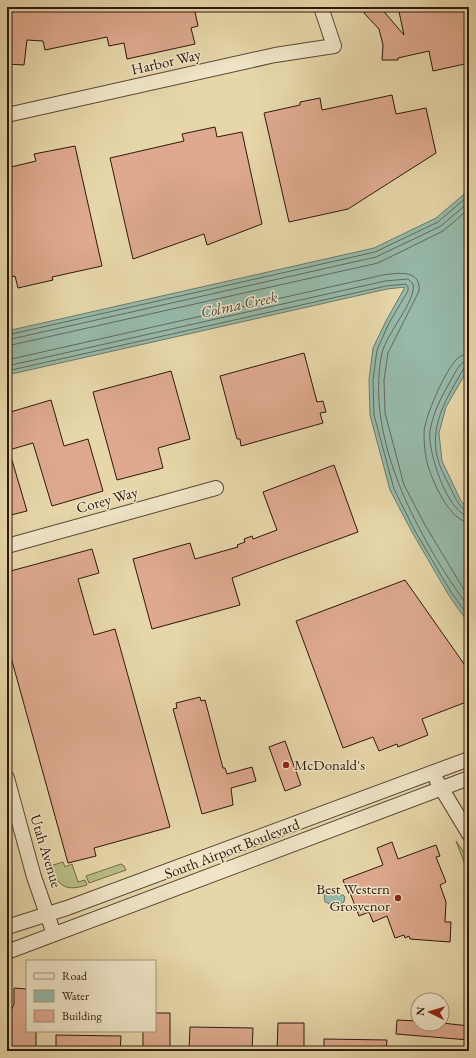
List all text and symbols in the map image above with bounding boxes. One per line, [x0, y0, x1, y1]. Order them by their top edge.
street label: Harbor Way [129, 44, 203, 79]
water label: Colma Creek [199, 286, 280, 323]
street label: Corey Way [74, 482, 140, 517]
place label: McDonald's [294, 755, 365, 774]
marker: McDonald's [281, 760, 291, 770]
street label: Utah Avenue [26, 812, 67, 890]
street label: South Airport Boulevard [162, 814, 302, 883]
place label: Best Western Grosvenor [316, 879, 390, 915]
marker: Best Western Grosvenor [393, 893, 403, 903]
legend [26, 960, 156, 1032]
text: Road [62, 968, 88, 984]
text: Water [62, 988, 89, 1004]
north arrow [410, 992, 450, 1032]
text: N [413, 1006, 427, 1016]
text: Building [62, 1008, 103, 1024]

